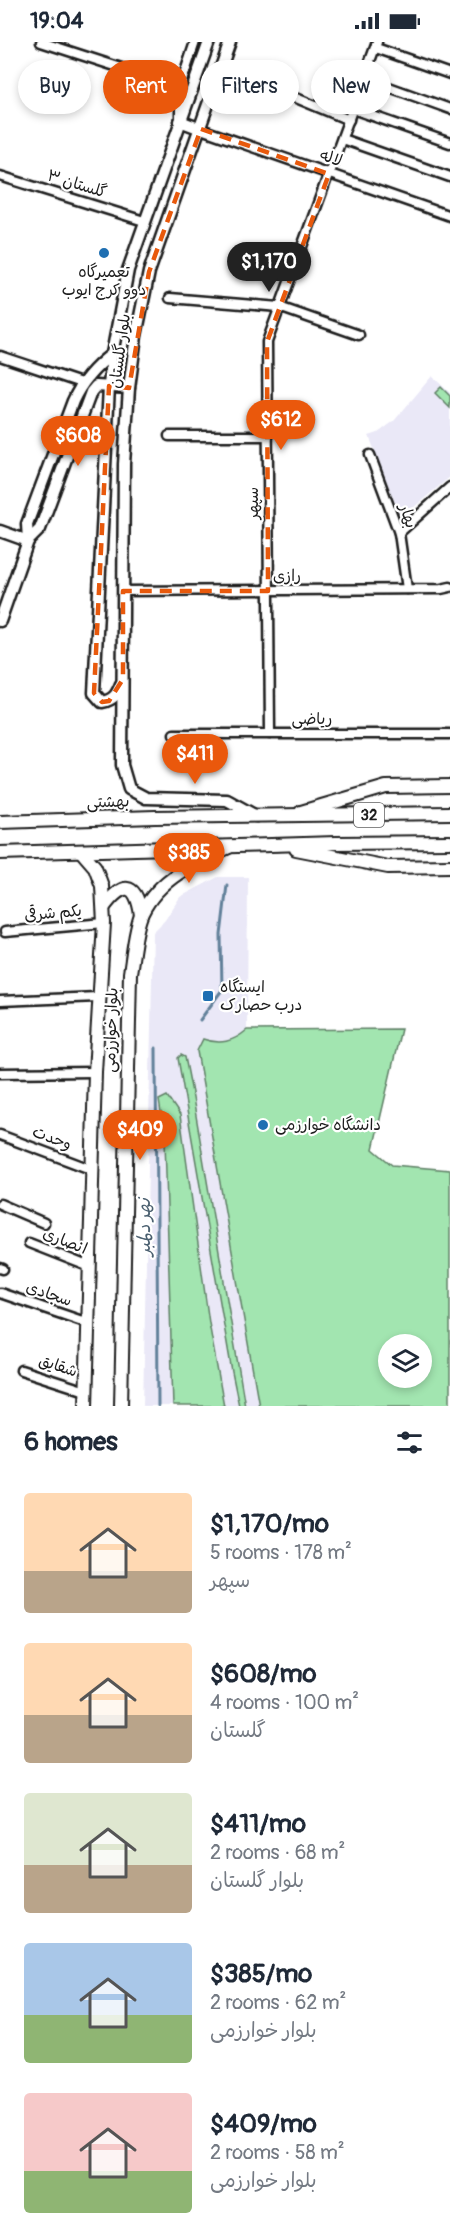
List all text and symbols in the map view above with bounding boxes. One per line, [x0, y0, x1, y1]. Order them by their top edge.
text: 19:04 [30, 7, 84, 35]
chip: Buy [18, 60, 91, 114]
chip: Rent [103, 60, 188, 114]
chip: Filters [200, 60, 299, 114]
chip: New [311, 60, 391, 114]
street label: لاله [317, 145, 345, 171]
street label: گلستان ۳ [45, 165, 109, 203]
pin: $1,170 [220, 242, 318, 293]
marker: تعمیرگاه دوو کرج ایوب [97, 246, 111, 260]
text: $1,170 [241, 249, 297, 274]
place label: تعمیرگاه دوو کرج ایوب [62, 262, 146, 300]
street label: بلوار گلستان [105, 312, 135, 390]
pin: $612 [245, 400, 317, 451]
text: $612 [260, 407, 302, 432]
pin: $608 [42, 416, 114, 467]
text: $608 [55, 423, 101, 448]
street label: سپهر [243, 487, 263, 521]
street label: بهار [394, 499, 421, 531]
street label: رازی [273, 566, 301, 586]
street label: ریاضی [292, 709, 332, 729]
pin: $411 [159, 734, 231, 785]
text: $411 [176, 741, 214, 766]
street label: بهشتی [86, 791, 130, 813]
road number: 32 [354, 803, 384, 827]
pin: $385 [153, 833, 225, 884]
text: $385 [168, 840, 210, 865]
street label: یکم شرقی [23, 900, 83, 927]
place label: ایستگاه درب حصارک [220, 977, 302, 1015]
street label: بلوار خوارزمی [100, 987, 122, 1073]
marker: ایستگاه درب حصارک [201, 989, 215, 1003]
pin: $409 [104, 1110, 176, 1161]
place label: دانشگاه خوارزمی [275, 1115, 381, 1135]
text: $409 [117, 1117, 163, 1142]
marker: دانشگاه خوارزمی [256, 1118, 270, 1132]
street label: وحدت [29, 1121, 75, 1155]
water label: نهر دلمبر [133, 1196, 156, 1258]
street label: انصاری [40, 1223, 90, 1259]
street label: سجادی [23, 1277, 75, 1311]
map controls [378, 1334, 432, 1388]
button: layers [378, 1334, 432, 1388]
street label: شقایق [36, 1350, 80, 1382]
text: 6 homes [24, 1426, 118, 1458]
icon: filters [393, 1426, 426, 1459]
text: $1,170/mo [210, 1508, 329, 1540]
icon: home [72, 1517, 144, 1589]
text: 5 rooms · 178 m² [210, 1540, 352, 1565]
text: سپهر [210, 1568, 250, 1593]
text: $608/mo [210, 1658, 316, 1690]
icon: home [72, 1667, 144, 1739]
text: 4 rooms · 100 m² [210, 1690, 359, 1715]
text: گلستان [210, 1718, 266, 1743]
text: $411/mo [210, 1808, 306, 1840]
icon: home [72, 1817, 144, 1889]
text: 2 rooms · 68 m² [210, 1840, 345, 1865]
text: بلوار گلستان [210, 1868, 304, 1893]
text: $385/mo [210, 1958, 312, 1990]
icon: home [72, 1967, 144, 2039]
text: 2 rooms · 62 m² [210, 1990, 346, 2015]
text: بلوار خوارزمی [210, 2018, 317, 2043]
text: $409/mo [210, 2108, 317, 2140]
icon: home [72, 2117, 144, 2189]
text: 2 rooms · 58 m² [210, 2140, 345, 2165]
text: بلوار خوارزمی [210, 2168, 317, 2193]

